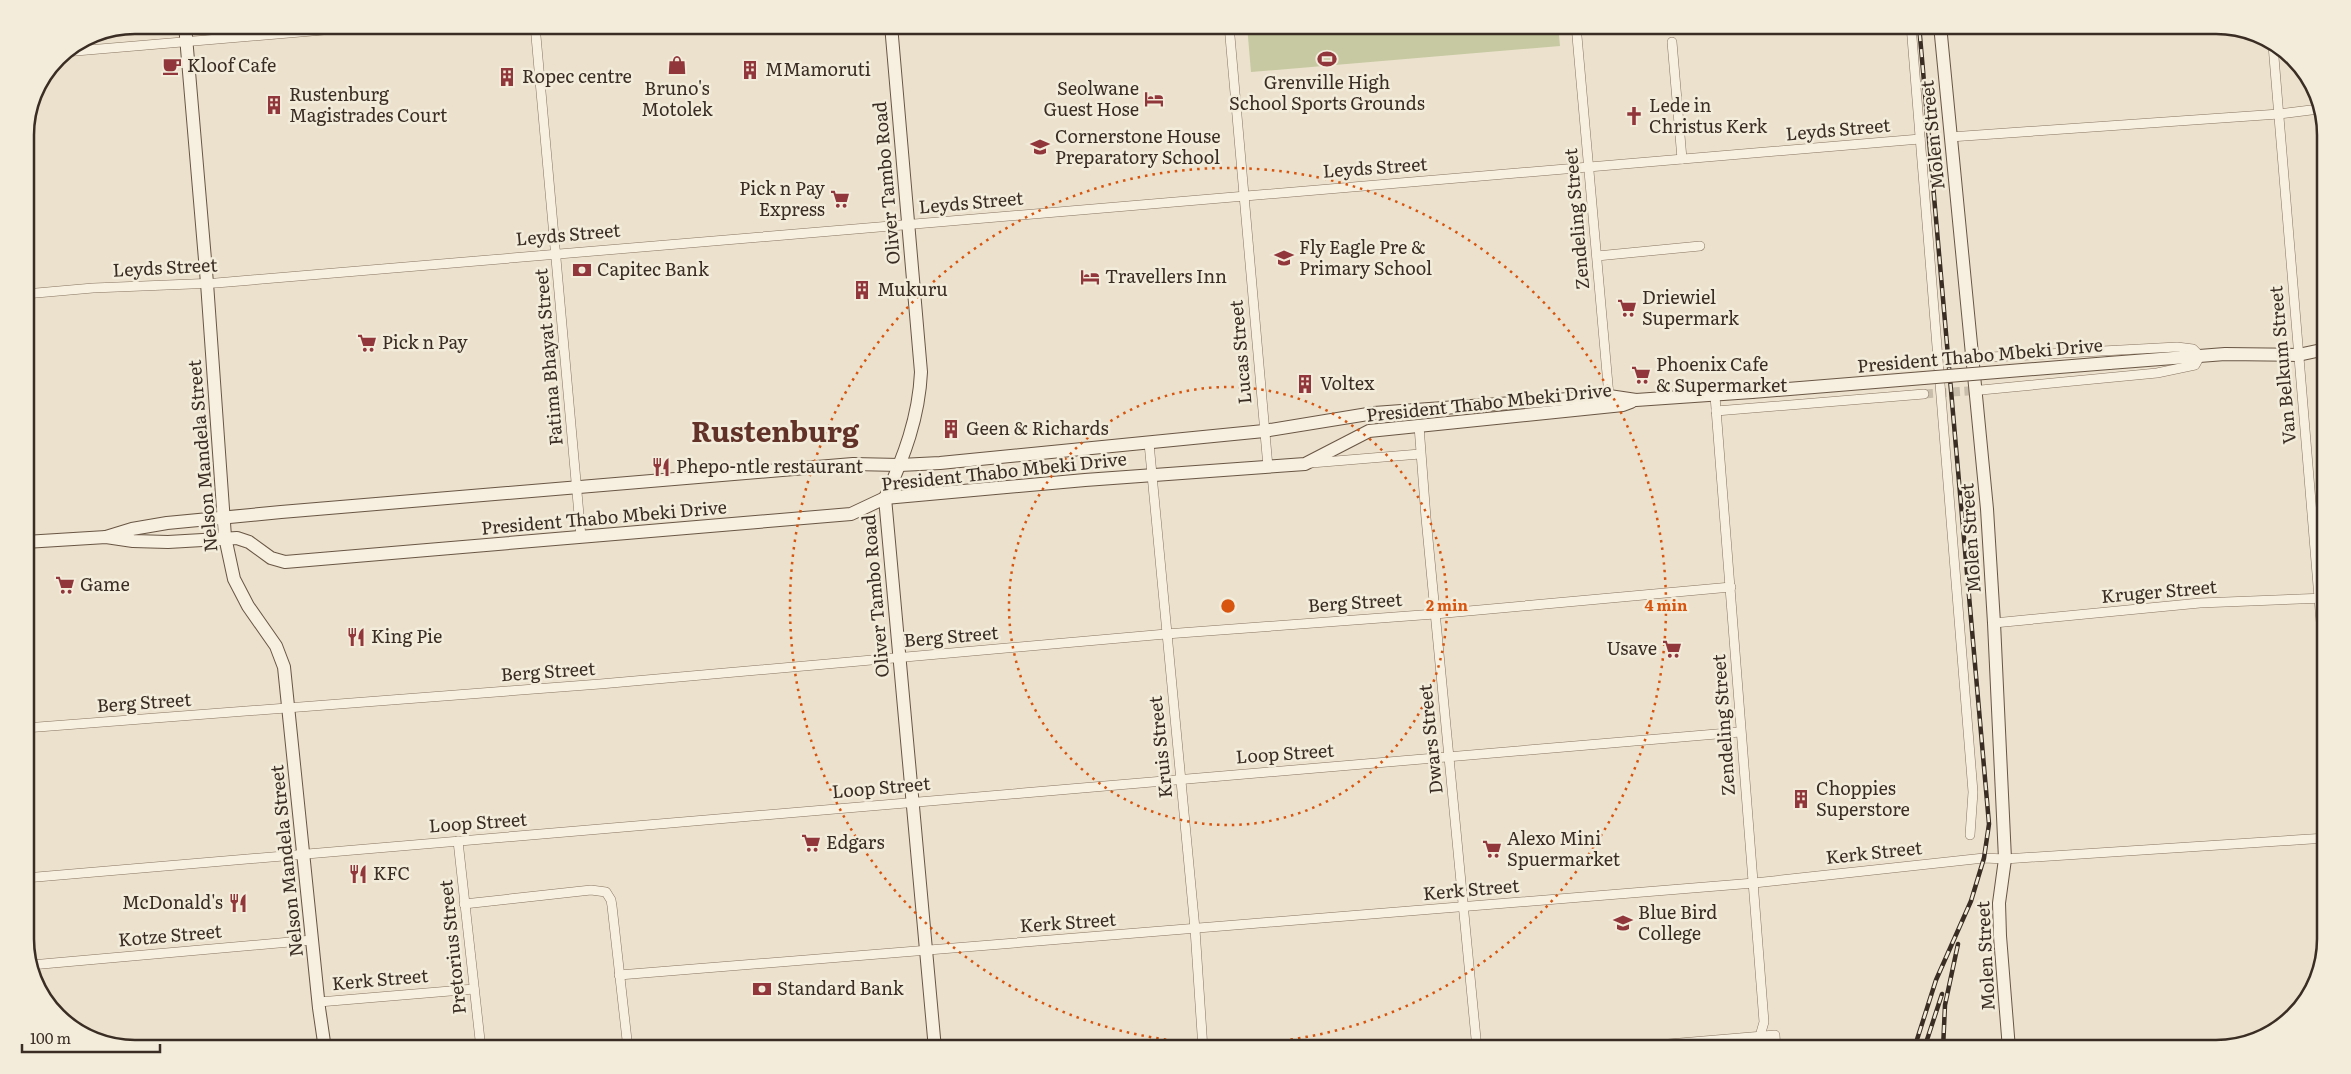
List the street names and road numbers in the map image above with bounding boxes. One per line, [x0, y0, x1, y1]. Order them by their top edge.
street label: Molen Street [1912, 78, 1951, 191]
street label: Oliver Tambo Road [865, 100, 906, 266]
street label: Leyds Street [1784, 110, 1892, 147]
street label: Zendeling Street [1556, 147, 1595, 291]
street label: Leyds Street [1322, 149, 1429, 184]
street label: Leyds Street [917, 183, 1025, 220]
street label: Leyds Street [514, 215, 622, 252]
street label: Leyds Street [112, 250, 219, 283]
street label: Fatima Bhayat Street [526, 267, 569, 447]
street label: Van Belkum Street [2261, 284, 2302, 445]
street label: Lucas Street [1221, 298, 1257, 405]
street label: President Thabo Mbeki Drive [1856, 330, 2104, 379]
street label: Nelson Mandela Street [180, 358, 223, 553]
street label: President Thabo Mbeki Drive [1365, 375, 1613, 428]
street label: President Thabo Mbeki Drive [880, 444, 1128, 497]
street label: Molen Street [1952, 482, 1987, 594]
street label: President Thabo Mbeki Drive [480, 492, 728, 541]
street label: Oliver Tambo Road [854, 513, 895, 679]
street label: Kruger Street [2100, 572, 2219, 609]
street label: Berg Street [1307, 585, 1404, 618]
street label: Berg Street [903, 618, 1000, 653]
street label: Zendeling Street [1704, 653, 1741, 797]
street label: Berg Street [500, 654, 597, 687]
street label: Dwars Street [1410, 682, 1449, 795]
street label: Berg Street [96, 685, 193, 718]
street label: Kruis Street [1141, 694, 1178, 800]
street label: Loop Street [1235, 736, 1336, 769]
street label: Nelson Mandela Street [262, 763, 309, 959]
street label: Loop Street [831, 769, 932, 804]
street label: Loop Street [428, 805, 529, 838]
street label: Kerk Street [1824, 833, 1924, 870]
street label: Kerk Street [1422, 871, 1521, 906]
street label: Pretorius Street [431, 878, 472, 1016]
street label: Molen Street [1968, 900, 2001, 1012]
street label: Kerk Street [1019, 905, 1118, 938]
street label: Kotze Street [117, 916, 224, 952]
street label: Kerk Street [331, 961, 430, 996]

